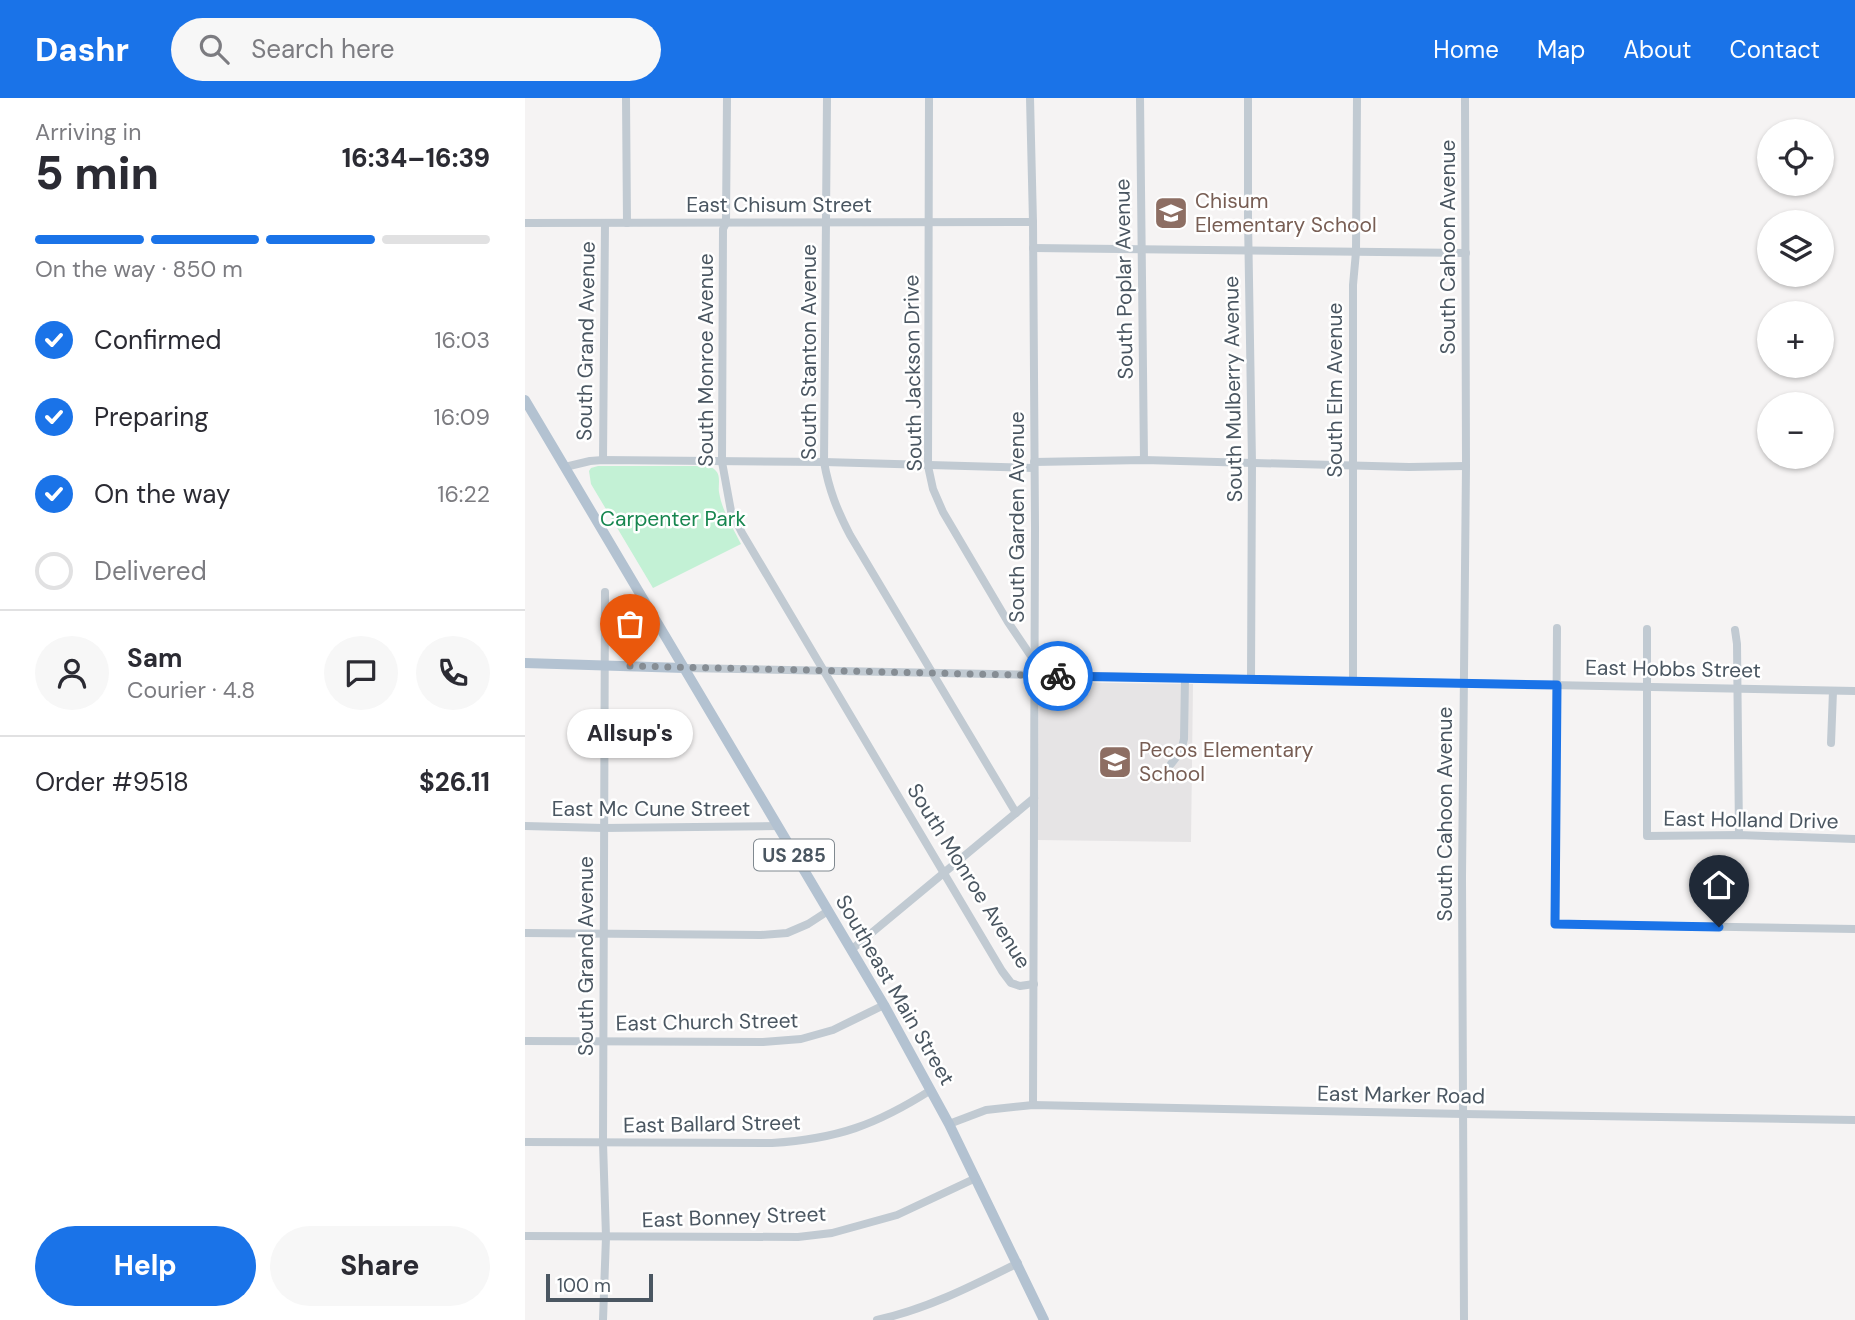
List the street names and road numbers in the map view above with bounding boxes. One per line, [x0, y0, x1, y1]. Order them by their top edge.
street label: South Cahoon Avenue [1434, 139, 1462, 355]
street label: South Poplar Avenue [1108, 178, 1140, 380]
street label: East Chisum Street [686, 191, 872, 219]
street label: South Grand Avenue [570, 241, 602, 441]
street label: South Stanton Avenue [795, 244, 823, 460]
street label: South Monroe Avenue [692, 253, 720, 467]
street label: South Jackson Drive [897, 274, 929, 472]
street label: South Mulberry Avenue [1217, 276, 1249, 502]
street label: South Elm Avenue [1321, 303, 1349, 477]
street label: South Garden Avenue [1003, 411, 1031, 623]
street label: East Hobbs Street [1585, 653, 1761, 685]
street label: South Cahoon Avenue [1431, 706, 1459, 922]
street label: South Monroe Avenue [901, 778, 1037, 974]
street label: East Mc Cune Street [552, 795, 750, 823]
street label: East Holland Drive [1663, 804, 1839, 836]
road number: US 285 [754, 840, 834, 870]
street label: South Grand Avenue [572, 856, 600, 1056]
street label: Southeast Main Street [829, 890, 961, 1090]
street label: East Church Street [615, 1006, 799, 1038]
street label: East Marker Road [1317, 1080, 1485, 1110]
street label: East Ballard Street [623, 1108, 801, 1140]
street label: East Bonney Street [641, 1200, 827, 1234]

